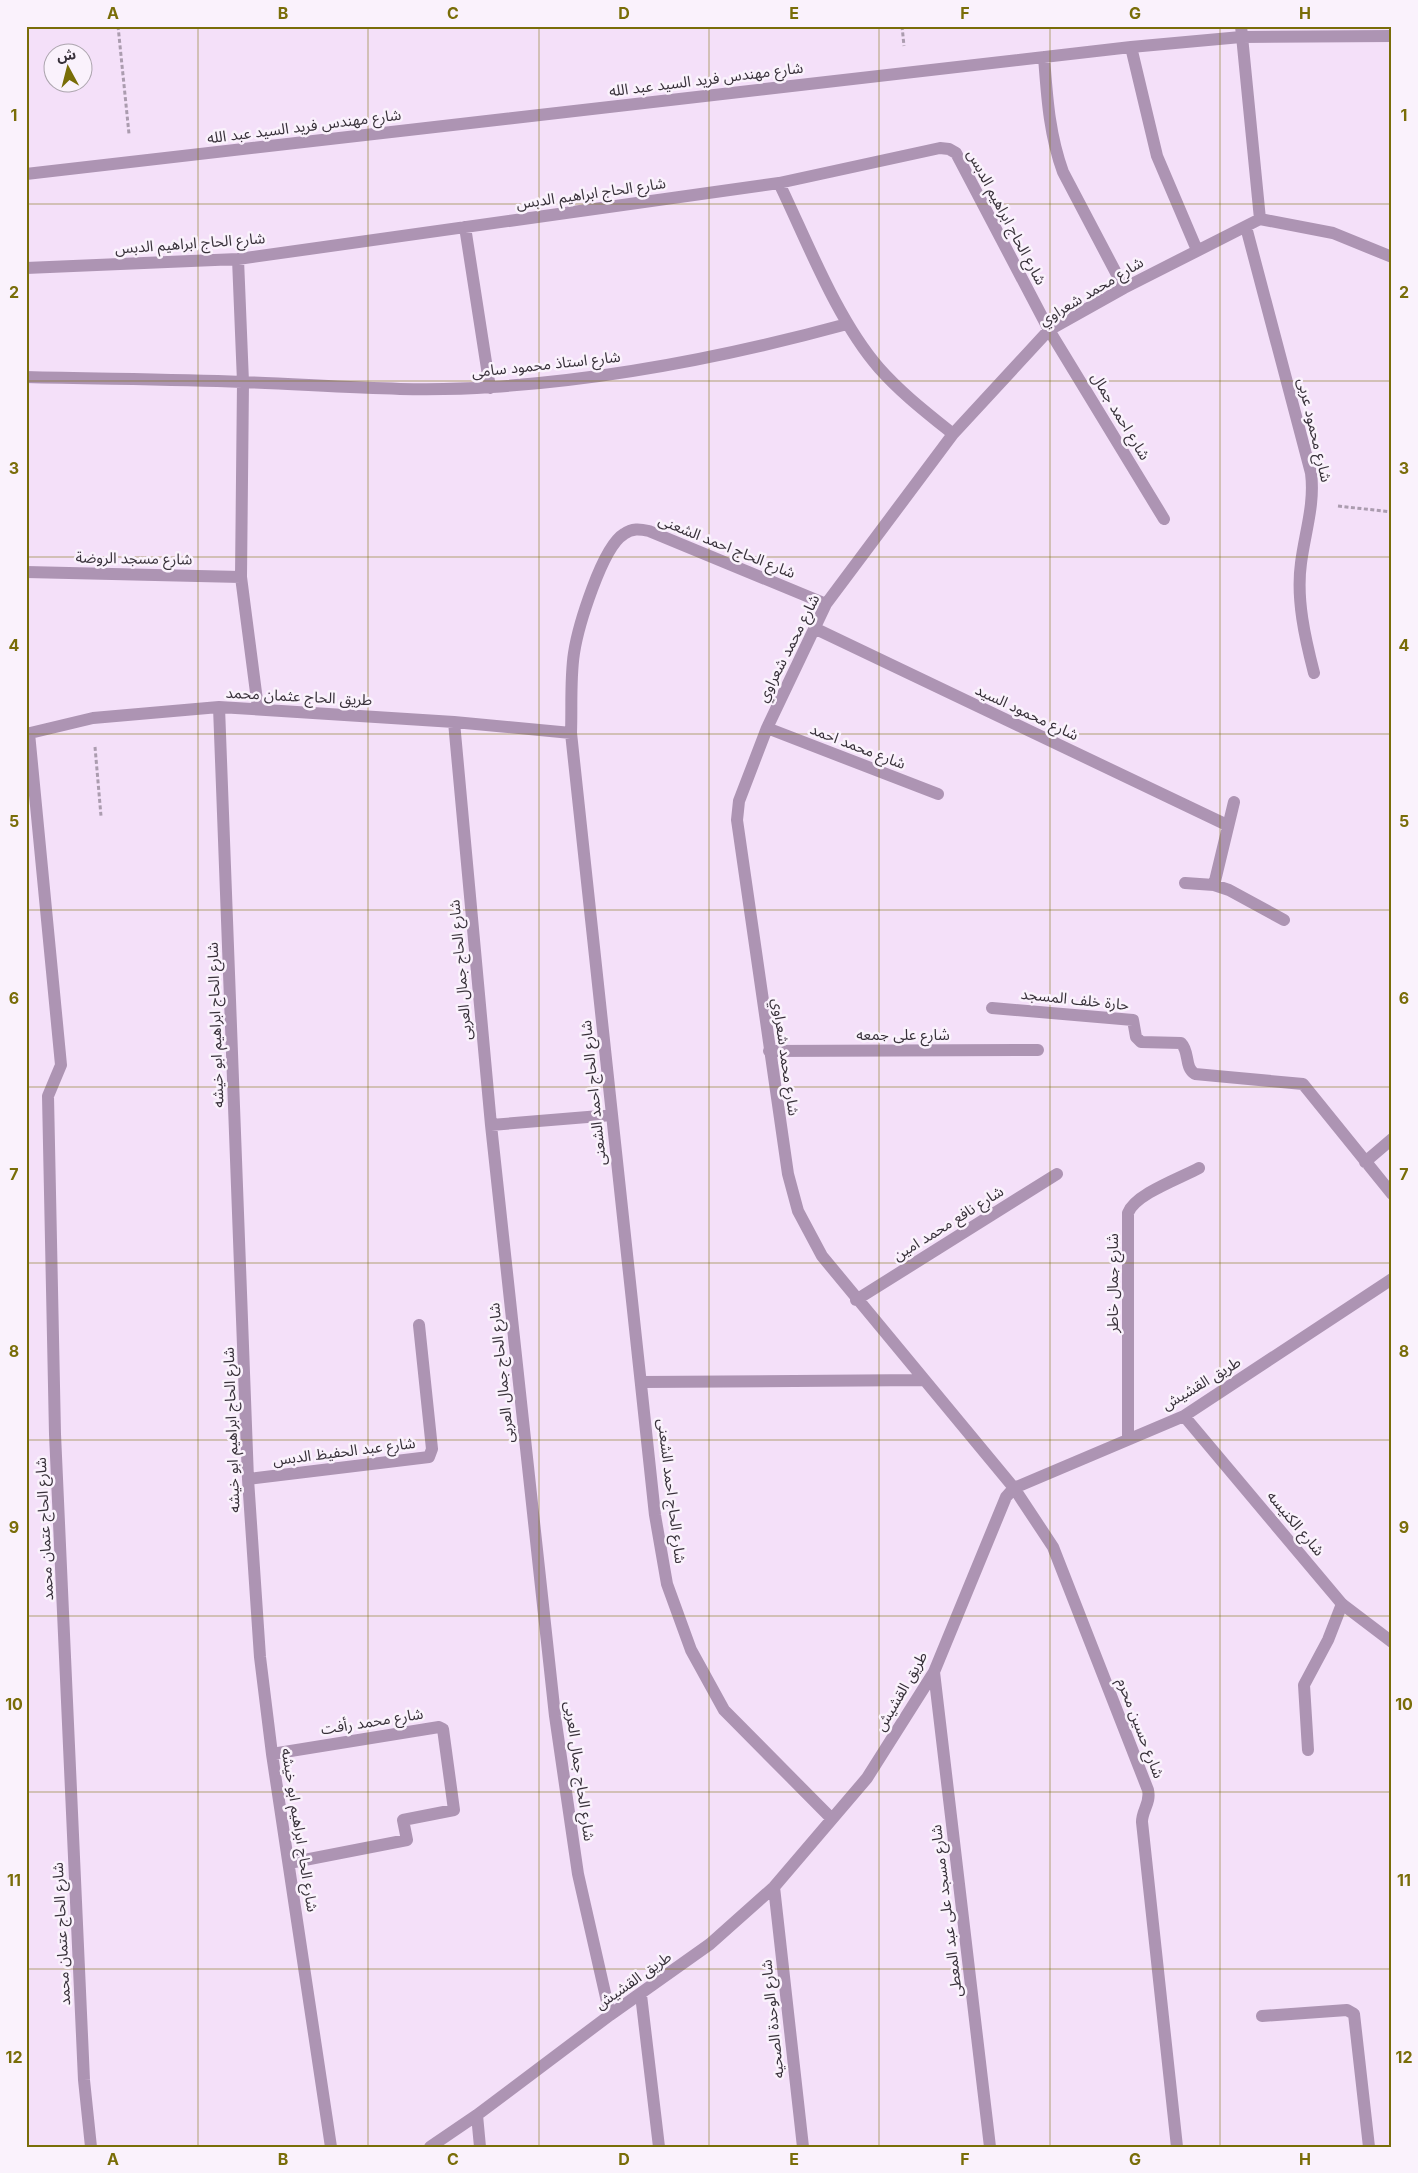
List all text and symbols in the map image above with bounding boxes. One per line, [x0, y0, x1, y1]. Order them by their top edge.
text: A [107, 3, 119, 23]
text: B [278, 3, 288, 23]
text: C [447, 3, 459, 23]
text: D [618, 3, 630, 23]
text: E [789, 3, 799, 23]
text: F [960, 3, 970, 23]
text: G [1129, 3, 1141, 23]
text: H [1299, 3, 1311, 23]
north arrow [42, 42, 92, 92]
text: ش [56, 45, 77, 64]
street label: شارع مهندس فريد السيد عبد الله [608, 58, 805, 103]
text: 1 [11, 105, 17, 125]
street label: شارع مهندس فريد السيد عبد الله [206, 105, 403, 150]
text: 1 [1401, 105, 1407, 125]
street label: شارع الحاج ابراهيم الدبس [961, 146, 1051, 290]
street label: شارع الحاج ابراهيم الدبس [515, 173, 668, 216]
street label: شارع الحاج ابراهيم الدبس [114, 228, 266, 261]
street label: شارع محمد شعراوي [1035, 252, 1148, 332]
text: 2 [9, 282, 19, 302]
text: 2 [1399, 282, 1409, 302]
street label: شارع استاذ محمود سامى [471, 347, 622, 384]
street label: شارع احمد جمال [1085, 369, 1155, 465]
street label: شارع محمود عربى [1291, 376, 1336, 485]
text: 3 [9, 458, 19, 478]
text: 3 [1399, 458, 1409, 478]
street label: شارع الحاج احمد الشعنى [655, 510, 799, 585]
street label: شارع مسجد الروضة [75, 547, 193, 572]
street label: شارع محمد شعراوي [753, 591, 826, 707]
text: 4 [9, 635, 20, 655]
text: 4 [1399, 635, 1410, 655]
street label: شارع محمود السيد [971, 680, 1082, 747]
street label: طريق الحاج عثمان محمد [225, 683, 373, 712]
street label: شارع محمد احمد [806, 719, 909, 776]
text: 5 [9, 811, 19, 831]
text: 5 [1399, 811, 1409, 831]
street label: شارع الحاج جمال العربى [444, 898, 479, 1041]
street label: شارع الحاج ابراهيم ابو خيشه [203, 942, 230, 1108]
street label: حارة خلف المسجد [1020, 984, 1130, 1014]
text: 6 [9, 988, 19, 1008]
text: 6 [1399, 988, 1409, 1008]
street label: شارع محمد شعراوي [765, 997, 804, 1118]
street label: شارع الحاج احمد الشعنى [576, 1019, 613, 1167]
street label: شارع على جمعه [856, 1025, 950, 1047]
text: 7 [9, 1164, 19, 1184]
text: 7 [1399, 1164, 1409, 1184]
street label: شارع نافع محمد امين [889, 1181, 1009, 1267]
street label: شارع جمال خاطر [1103, 1233, 1125, 1334]
street label: شارع الحاج جمال العربى [484, 1301, 521, 1444]
text: 8 [9, 1341, 19, 1361]
text: 8 [1399, 1341, 1409, 1361]
street label: شارع الحاج ابراهيم ابو خيشه [219, 1347, 246, 1513]
street label: طريق القشيش [1158, 1352, 1244, 1415]
street label: شارع الحاج احمد الشعنى [651, 1417, 690, 1565]
street label: شارع عبد الحفيظ الدبس [272, 1433, 417, 1472]
street label: شارع الحاج عتمان محمد [31, 1457, 60, 1601]
street label: شارع الكنيسه [1261, 1487, 1329, 1562]
text: 9 [9, 1517, 19, 1537]
text: 9 [1399, 1517, 1409, 1537]
street label: طريق القشيش [871, 1648, 932, 1735]
street label: شارع حسين محرم [1110, 1675, 1169, 1782]
text: 10 [5, 1694, 23, 1714]
text: 10 [1395, 1694, 1413, 1714]
street label: شارع الحاج جمال العربى [558, 1700, 599, 1843]
street label: شارع محمد رأفت [319, 1703, 425, 1741]
street label: شارع الحاج ابراهيم ابو خيشه [275, 1747, 322, 1914]
street label: شارع مسجد على عبد المعطى [926, 1823, 969, 1998]
street label: شارع الحاج عتمان محمد [48, 1862, 77, 2006]
text: 11 [7, 1870, 21, 1890]
text: 11 [1397, 1870, 1411, 1890]
street label: طريق القشيش [591, 1947, 675, 2014]
street label: شارع الوحدة الصحيه [756, 1958, 791, 2079]
text: 12 [6, 2047, 22, 2067]
text: 12 [1396, 2047, 1412, 2067]
text: A [107, 2149, 119, 2169]
text: B [278, 2149, 288, 2169]
text: C [447, 2149, 459, 2169]
text: D [618, 2149, 630, 2169]
text: E [789, 2149, 799, 2169]
text: F [960, 2149, 970, 2169]
text: G [1129, 2149, 1141, 2169]
text: H [1299, 2149, 1311, 2169]

